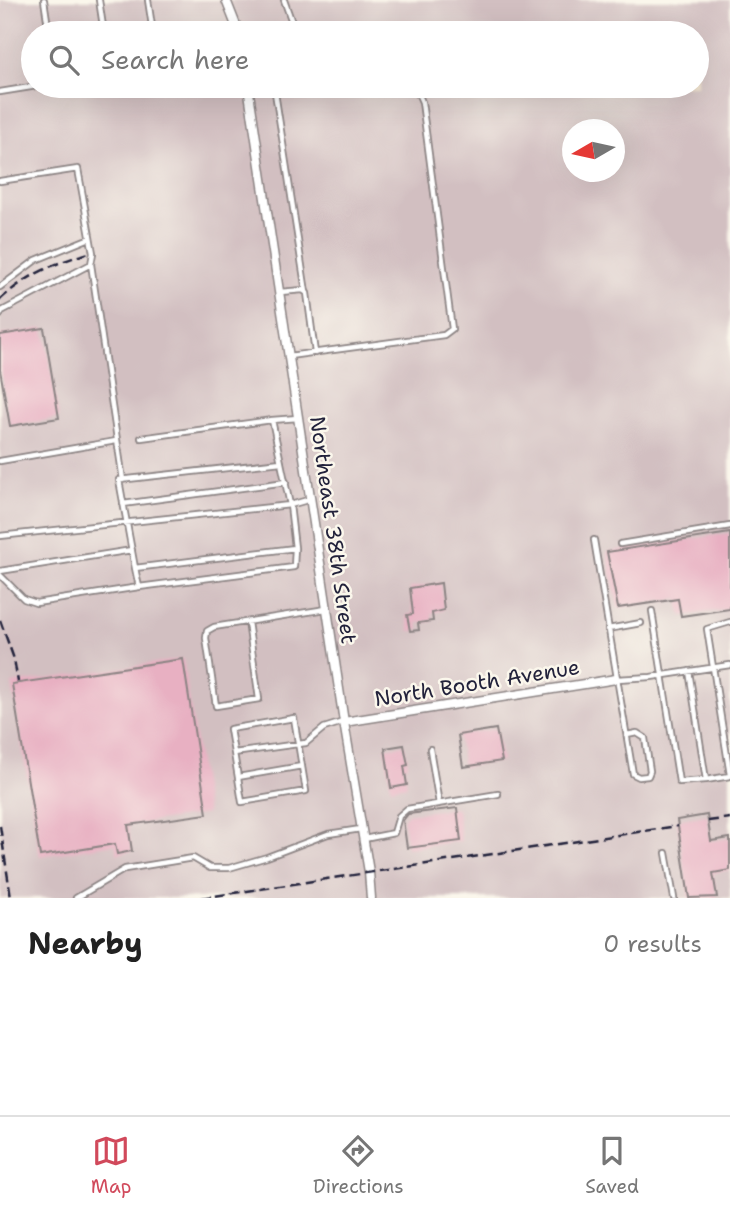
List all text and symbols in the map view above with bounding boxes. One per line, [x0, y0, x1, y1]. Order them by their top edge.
search box [21, 21, 709, 98]
icon: search [45, 41, 83, 79]
text: Search here [101, 42, 250, 77]
north arrow [562, 119, 625, 182]
street label: Northeast 38th Street [303, 414, 363, 646]
street label: North Booth Avenue [372, 653, 582, 713]
text: Nearby [28, 923, 143, 964]
text: 0 results [603, 929, 702, 959]
tab: Map [91, 1132, 131, 1199]
tab: Directions [313, 1132, 404, 1199]
tab: Saved [585, 1132, 639, 1199]

